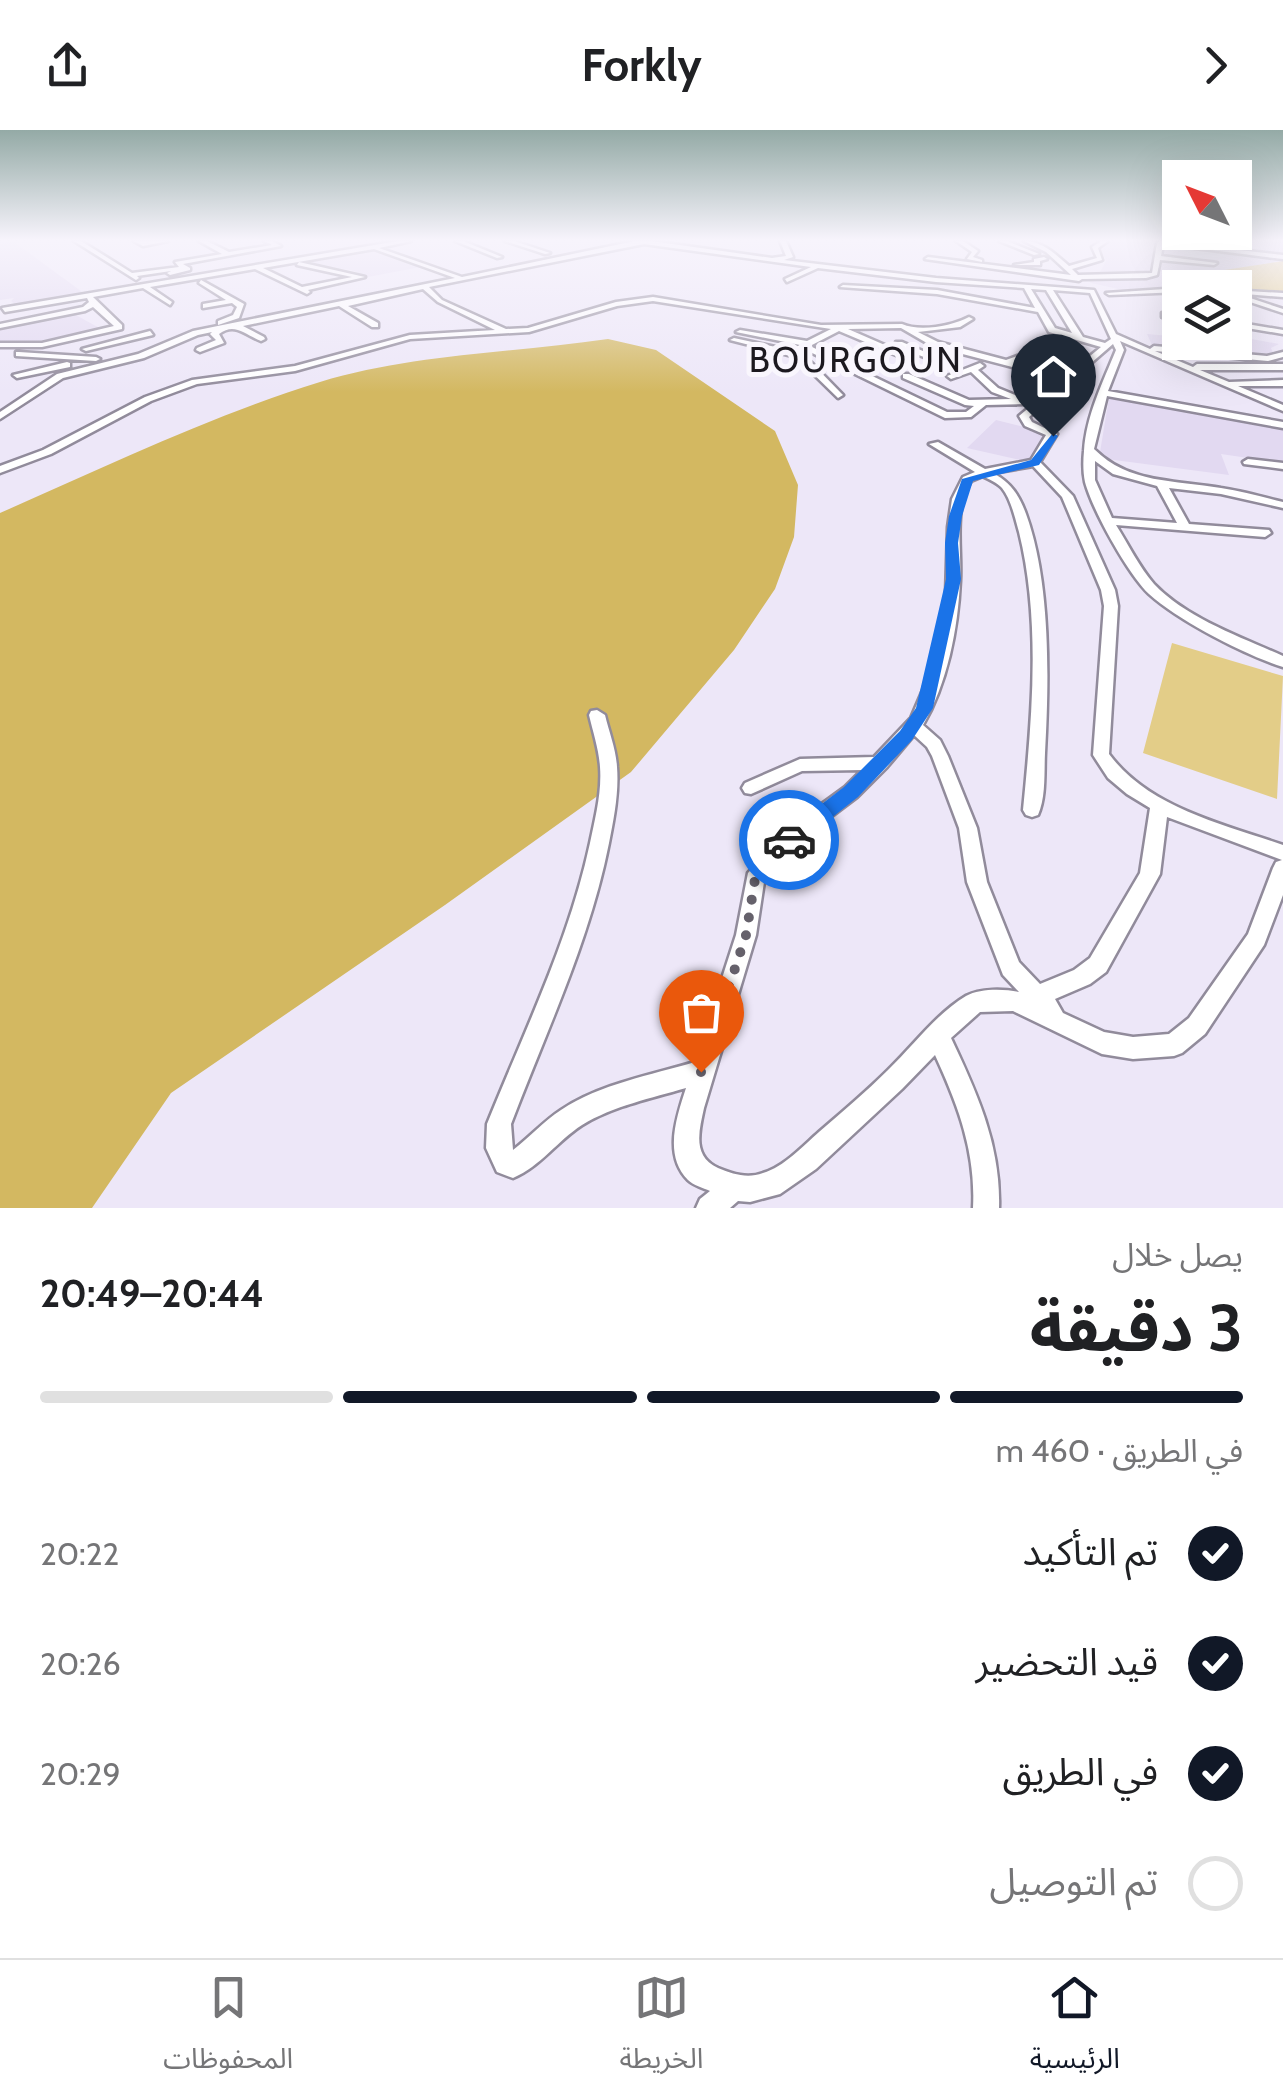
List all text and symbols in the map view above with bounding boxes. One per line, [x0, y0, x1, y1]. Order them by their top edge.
icon: share [40, 38, 95, 93]
text: Forkly [581, 38, 702, 92]
icon: forward [1188, 38, 1243, 93]
north arrow [1162, 160, 1252, 250]
map controls [1162, 160, 1252, 360]
button: layers [1162, 270, 1252, 360]
pin [1011, 334, 1096, 437]
district label: BOURGOUN [749, 338, 963, 381]
icon: home [1026, 349, 1081, 404]
courier [739, 790, 839, 890]
icon: car [762, 813, 817, 868]
pin [659, 970, 744, 1073]
icon: bag [674, 985, 729, 1040]
text: يصل خلال [1112, 1235, 1243, 1274]
text: 20:44–20:49 [40, 1270, 264, 1317]
text: 3 دقيقة [1030, 1288, 1243, 1367]
text: في الطريق · 460 m [996, 1431, 1243, 1470]
icon: check [1188, 1526, 1243, 1581]
text: تم التأكيد [1023, 1528, 1158, 1575]
text: 20:22 [40, 1534, 119, 1573]
icon: check [1188, 1636, 1243, 1691]
text: قيد التحضير [975, 1638, 1158, 1685]
text: 20:26 [40, 1644, 121, 1683]
icon: check [1188, 1746, 1243, 1801]
text: في الطريق [1003, 1748, 1158, 1795]
text: 20:29 [40, 1754, 121, 1793]
text: تم التوصيل [989, 1858, 1158, 1905]
tab: المحفوظات [163, 1970, 293, 2089]
tab: الخريطة [620, 1970, 703, 2089]
tab: الرئيسية [1030, 1970, 1120, 2089]

